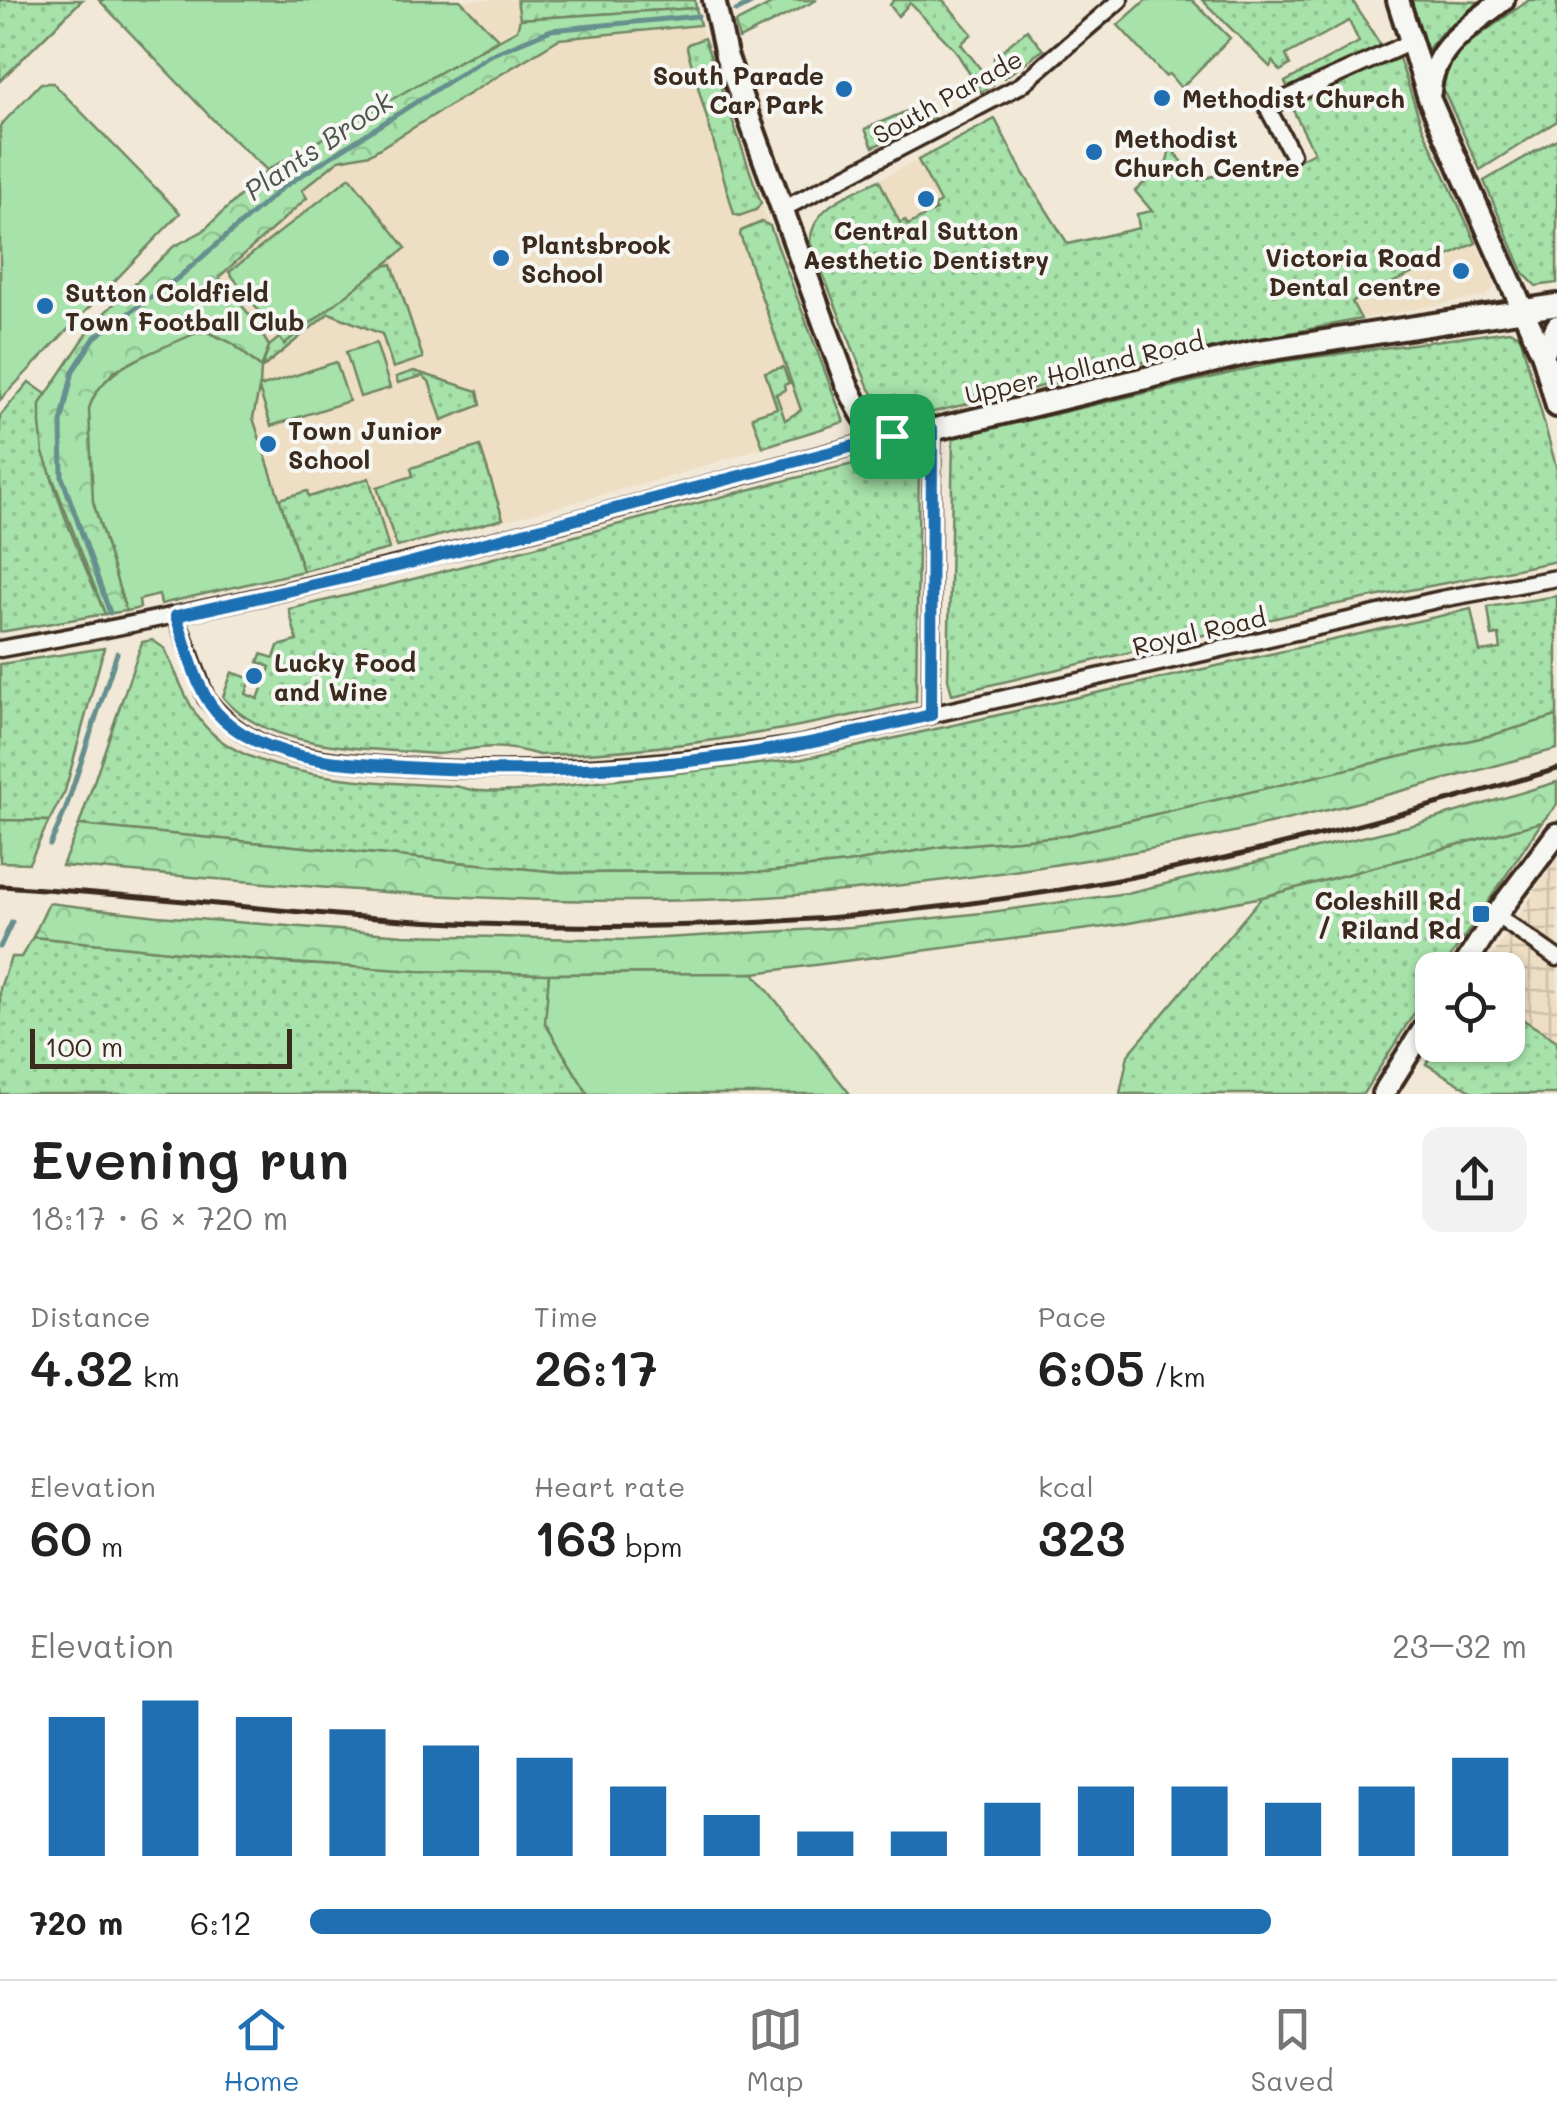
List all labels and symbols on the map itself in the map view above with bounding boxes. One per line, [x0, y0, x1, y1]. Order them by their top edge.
street label: South Parade [867, 42, 1027, 150]
place label: South Parade Car Park [653, 59, 824, 120]
marker: South Parade Car Park [833, 78, 855, 100]
water label: Plants Brook [237, 81, 400, 208]
place label: Methodist Church [1182, 82, 1405, 114]
marker: Methodist Church [1151, 87, 1173, 109]
place label: Methodist Church Centre [1114, 122, 1300, 183]
marker: Methodist Church Centre [1083, 141, 1105, 163]
marker: Central Sutton Aesthetic Dentistry [915, 188, 937, 210]
place label: Central Sutton Aesthetic Dentistry [803, 214, 1049, 276]
place label: Plantsbrook School [521, 228, 671, 289]
place label: Victoria Road Dental centre [1265, 241, 1441, 302]
marker: Plantsbrook School [490, 247, 512, 269]
marker: Victoria Road Dental centre [1450, 260, 1472, 282]
place label: Sutton Coldfield Town Football Club [65, 276, 304, 337]
marker: Sutton Coldfield Town Football Club [34, 295, 56, 317]
street label: Upper Holland Road [961, 324, 1207, 410]
pin [850, 394, 935, 479]
place label: Town Junior School [288, 414, 442, 475]
marker: Town Junior School [257, 433, 279, 455]
street label: Royal Road [1129, 600, 1269, 663]
place label: Lucky Food and Wine [274, 646, 416, 707]
marker: Lucky Food and Wine [243, 665, 265, 687]
place label: Coleshill Rd / Riland Rd [1314, 884, 1461, 945]
marker: Coleshill Rd / Riland Rd [1470, 903, 1492, 925]
scale bar [30, 1024, 292, 1068]

